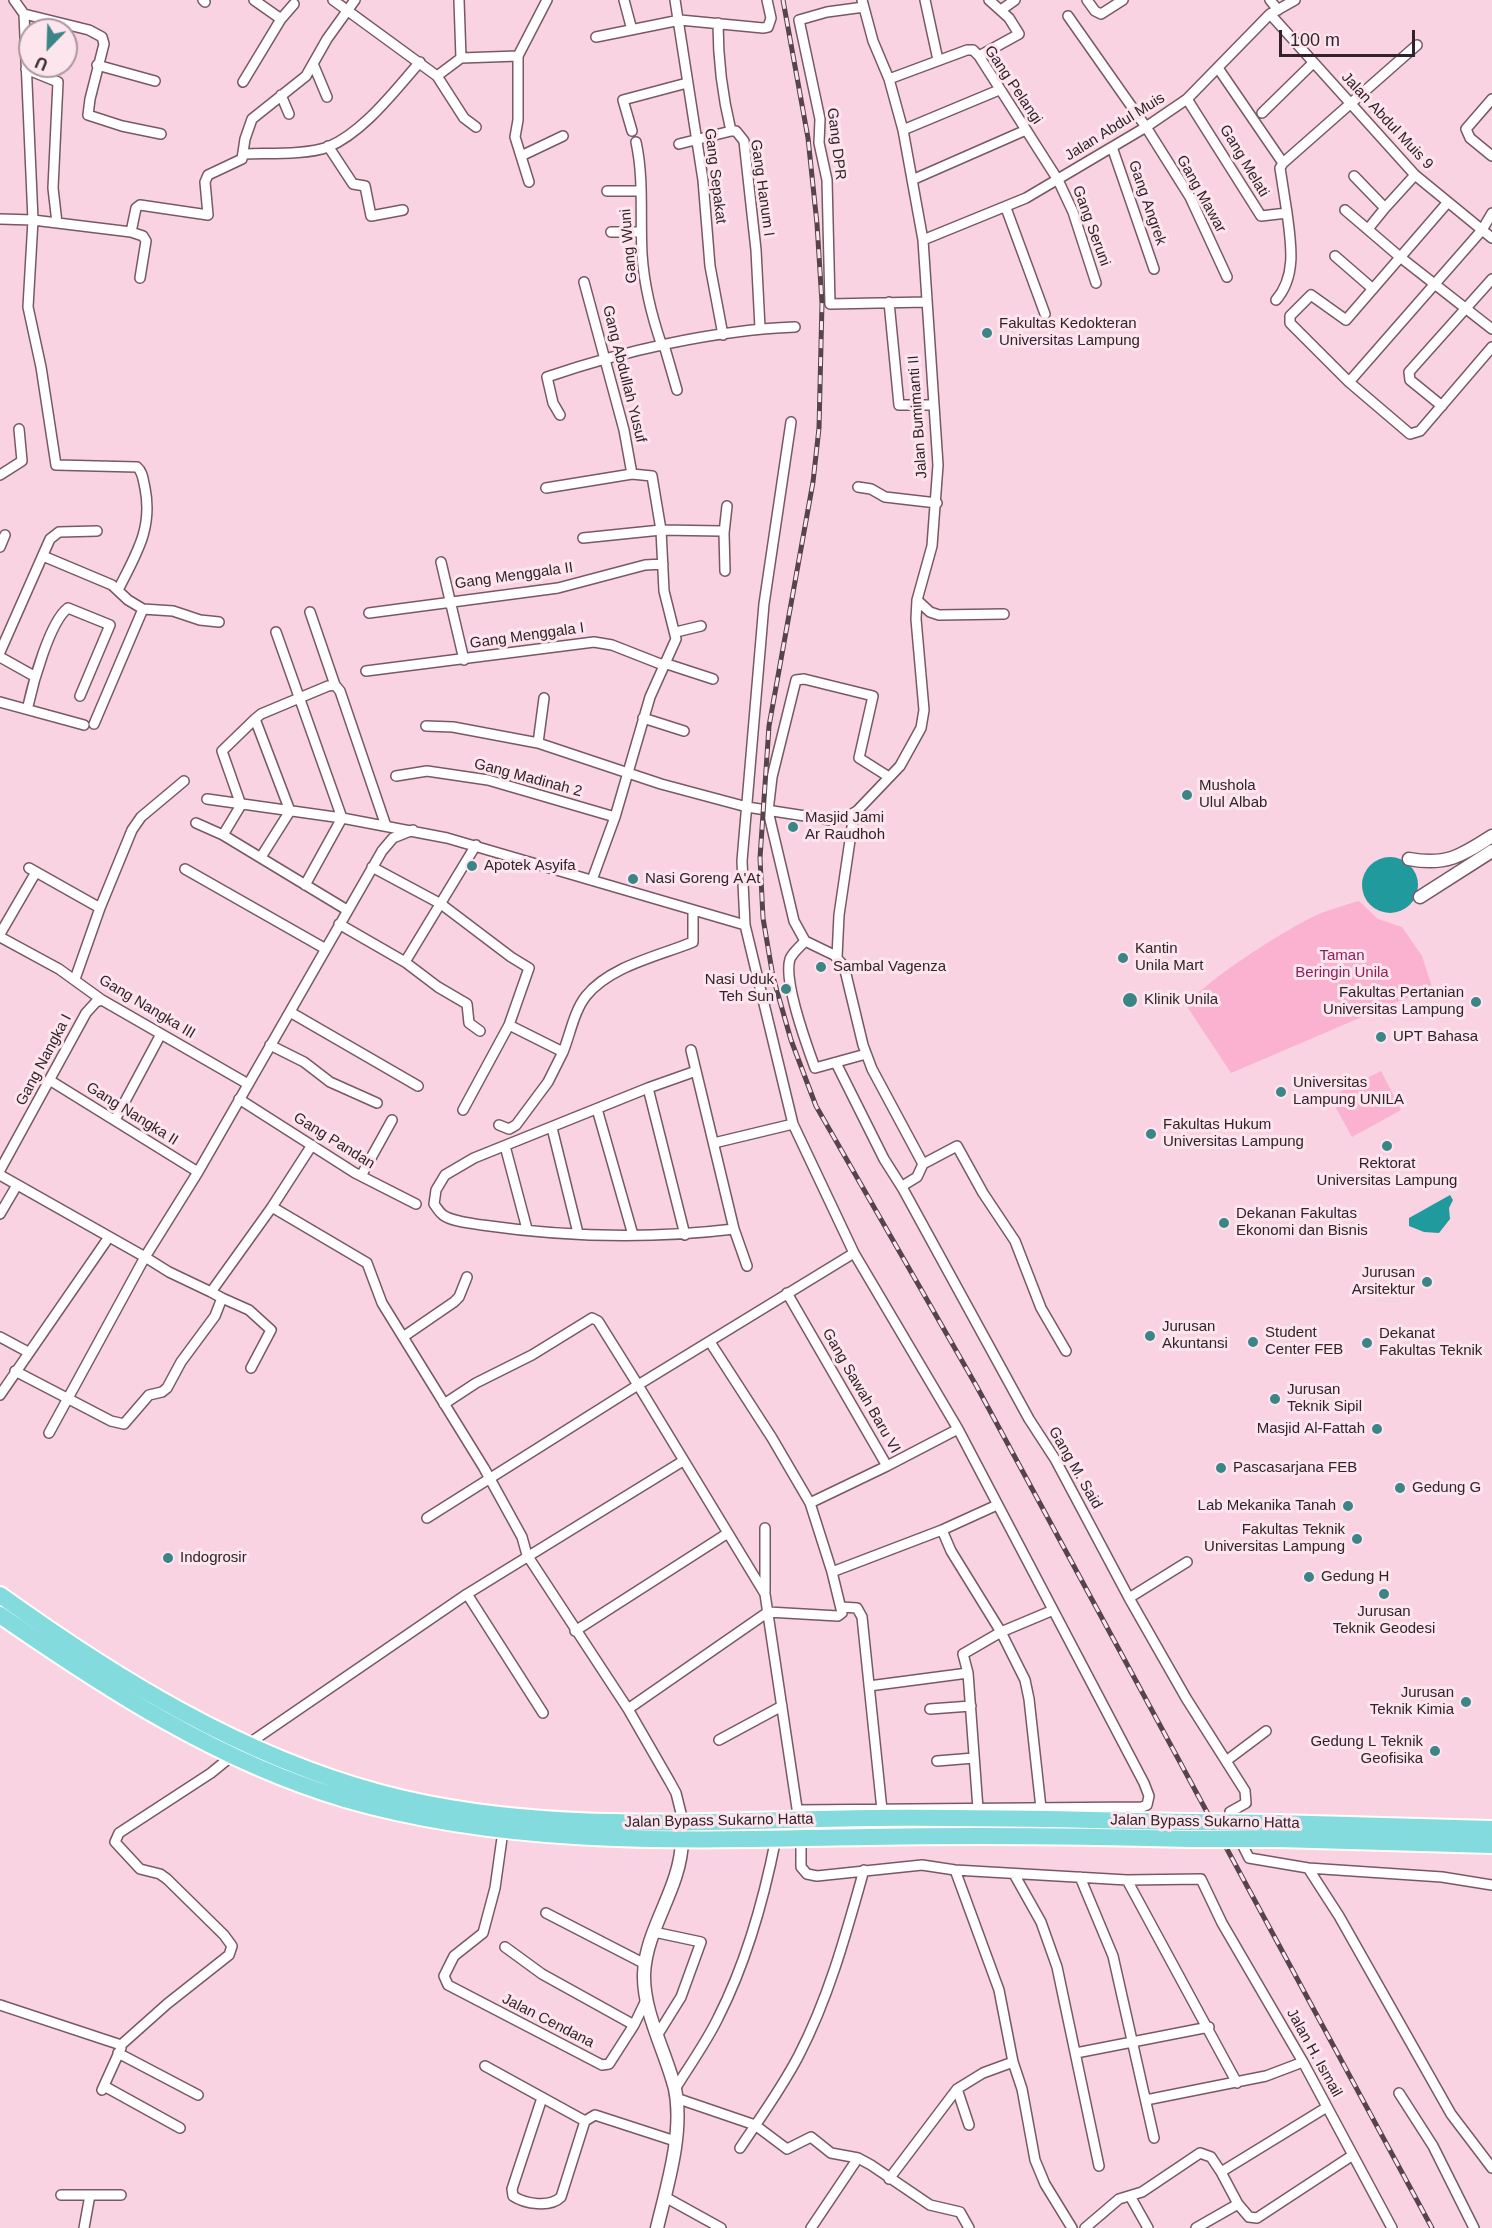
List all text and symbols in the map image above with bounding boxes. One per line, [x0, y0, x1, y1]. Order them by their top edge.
north arrow [18, 18, 78, 78]
scale bar [1282, 18, 1418, 56]
text: 100 m [1290, 30, 1340, 50]
street label: Gang Pelangi [980, 42, 1046, 128]
text: U [33, 53, 50, 73]
street label: Jalan Abdul Muis 9 [1337, 69, 1437, 173]
street label: Jalan Abdul Muis [1062, 89, 1168, 165]
street label: Gang DPR [823, 107, 849, 181]
street label: Gang Melati [1215, 122, 1273, 200]
street label: Gang Sepakat [700, 127, 730, 225]
street label: Gang Hanum I [746, 138, 778, 238]
street label: Gang Mawar [1172, 152, 1230, 236]
street label: Gang Angrek [1124, 158, 1170, 248]
street label: Gang Seruni [1068, 183, 1114, 269]
street label: Gang Wuni [617, 208, 641, 284]
street label: Gang Abdullah Yusuf [598, 303, 650, 445]
place label: Fakultas Kedokteran Universitas Lampung [999, 315, 1140, 350]
marker: Fakultas Kedokteran Universitas Lampung [980, 326, 994, 340]
street label: Jalan Bumimanti II [905, 355, 931, 479]
street label: Gang Menggala II [454, 559, 574, 593]
street label: Gang Menggala I [469, 619, 585, 653]
street label: Gang Madinah 2 [472, 755, 584, 801]
place label: Mushola Ulul Albab [1199, 777, 1267, 812]
marker: Mushola Ulul Albab [1180, 788, 1194, 802]
place label: Masjid Jami Ar Raudhoh [805, 809, 885, 844]
marker: Masjid Jami Ar Raudhoh [786, 820, 800, 834]
place label: Apotek Asyifa [484, 857, 576, 875]
marker: Apotek Asyifa [465, 859, 479, 873]
place label: Nasi Goreng A'At [645, 870, 760, 888]
marker: Nasi Goreng A'At [626, 872, 640, 886]
place label: Kantin Unila Mart [1135, 940, 1203, 975]
park label: Taman Beringin Unila [1295, 947, 1389, 982]
marker: Kantin Unila Mart [1116, 951, 1130, 965]
place label: Sambal Vagenza [833, 958, 946, 976]
marker: Sambal Vagenza [814, 960, 828, 974]
street label: Gang Nangka III [96, 971, 198, 1043]
place label: Nasi Uduk Teh Sun [705, 971, 774, 1006]
marker: Nasi Uduk Teh Sun [779, 982, 793, 996]
place label: Fakultas Pertanian Universitas Lampung [1323, 984, 1464, 1019]
marker: Klinik Unila [1121, 991, 1139, 1009]
place label: Klinik Unila [1144, 991, 1218, 1009]
marker: Fakultas Pertanian Universitas Lampung [1469, 995, 1483, 1009]
street label: Gang Nangka I [12, 1011, 76, 1109]
place label: UPT Bahasa [1393, 1028, 1478, 1046]
marker: UPT Bahasa [1374, 1030, 1388, 1044]
place label: Universitas Lampung UNILA [1293, 1074, 1404, 1109]
street label: Gang Nangka II [83, 1079, 181, 1149]
marker: Universitas Lampung UNILA [1274, 1085, 1288, 1099]
street label: Gang Pandan [290, 1109, 378, 1173]
place label: Fakultas Hukum Universitas Lampung [1163, 1116, 1304, 1151]
marker: Fakultas Hukum Universitas Lampung [1144, 1127, 1158, 1141]
marker: Rektorat Universitas Lampung [1380, 1139, 1394, 1153]
place label: Rektorat Universitas Lampung [1317, 1155, 1457, 1190]
place label: Dekanan Fakultas Ekonomi dan Bisnis [1236, 1205, 1368, 1240]
marker: Dekanan Fakultas Ekonomi dan Bisnis [1217, 1216, 1231, 1230]
place label: Jurusan Arsitektur [1352, 1264, 1415, 1299]
marker: Jurusan Arsitektur [1420, 1275, 1434, 1289]
place label: Jurusan Akuntansi [1162, 1318, 1228, 1353]
place label: Student Center FEB [1265, 1324, 1343, 1359]
street label: Gang Sawah Baru VI [818, 1325, 904, 1457]
place label: Dekanat Fakultas Teknik [1379, 1325, 1482, 1360]
marker: Jurusan Akuntansi [1143, 1329, 1157, 1343]
marker: Student Center FEB [1246, 1335, 1260, 1349]
marker: Dekanat Fakultas Teknik [1360, 1336, 1374, 1350]
place label: Jurusan Teknik Sipil [1287, 1381, 1362, 1416]
marker: Jurusan Teknik Sipil [1268, 1392, 1282, 1406]
place label: Masjid Al-Fattah [1257, 1420, 1365, 1438]
marker: Masjid Al-Fattah [1370, 1422, 1384, 1436]
street label: Gang M. Said [1044, 1424, 1106, 1512]
place label: Pascasarjana FEB [1233, 1459, 1357, 1477]
marker: Pascasarjana FEB [1214, 1461, 1228, 1475]
place label: Gedung G [1412, 1479, 1481, 1497]
marker: Gedung G [1393, 1481, 1407, 1495]
place label: Lab Mekanika Tanah [1198, 1497, 1336, 1515]
marker: Lab Mekanika Tanah [1341, 1499, 1355, 1513]
place label: Fakultas Teknik Universitas Lampung [1204, 1521, 1345, 1556]
marker: Fakultas Teknik Universitas Lampung [1350, 1532, 1364, 1546]
place label: Indogrosir [180, 1549, 247, 1567]
marker: Indogrosir [161, 1551, 175, 1565]
place label: Gedung H [1321, 1568, 1389, 1586]
marker: Gedung H [1302, 1570, 1316, 1584]
marker: Jurusan Teknik Geodesi [1377, 1587, 1391, 1601]
place label: Jurusan Teknik Geodesi [1333, 1603, 1435, 1638]
place label: Jurusan Teknik Kimia [1370, 1684, 1454, 1719]
marker: Jurusan Teknik Kimia [1459, 1695, 1473, 1709]
place label: Gedung L Teknik Geofisika [1310, 1733, 1423, 1768]
marker: Gedung L Teknik Geofisika [1428, 1744, 1442, 1758]
street label: Jalan Bypass Sukarno Hatta [624, 1810, 814, 1832]
street label: Jalan Bypass Sukarno Hatta [1110, 1811, 1300, 1833]
street label: Jalan Cendana [499, 1990, 597, 2052]
street label: Jalan H. Ismail [1282, 2006, 1346, 2100]

